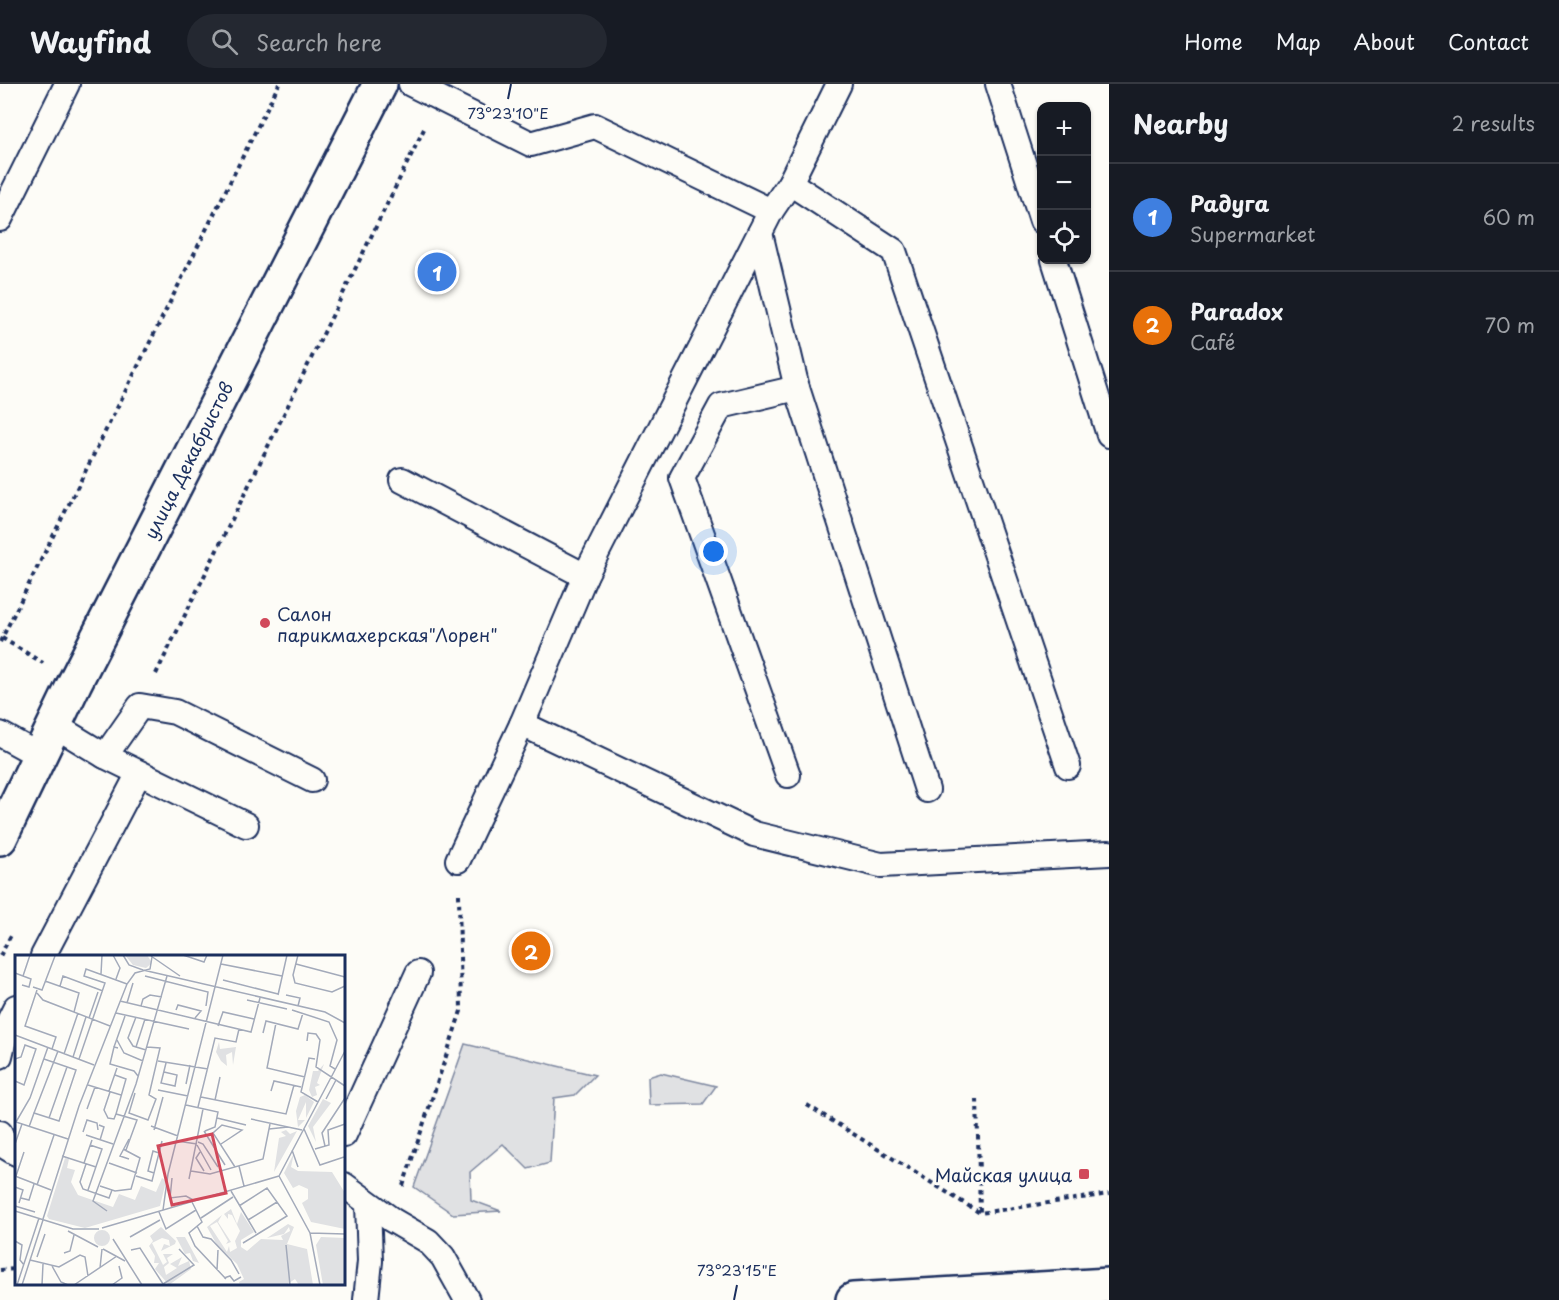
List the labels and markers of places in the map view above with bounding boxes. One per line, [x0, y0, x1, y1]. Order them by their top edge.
pin: 1 [418, 250, 456, 294]
place label: Салон парикмахерская"Лорен" [277, 600, 498, 648]
marker: Салон парикмахерская"Лорен" [258, 616, 272, 630]
pin: 2 [512, 928, 550, 974]
place label: Майская улица [935, 1161, 1073, 1188]
marker: Майская улица [1077, 1167, 1091, 1181]

